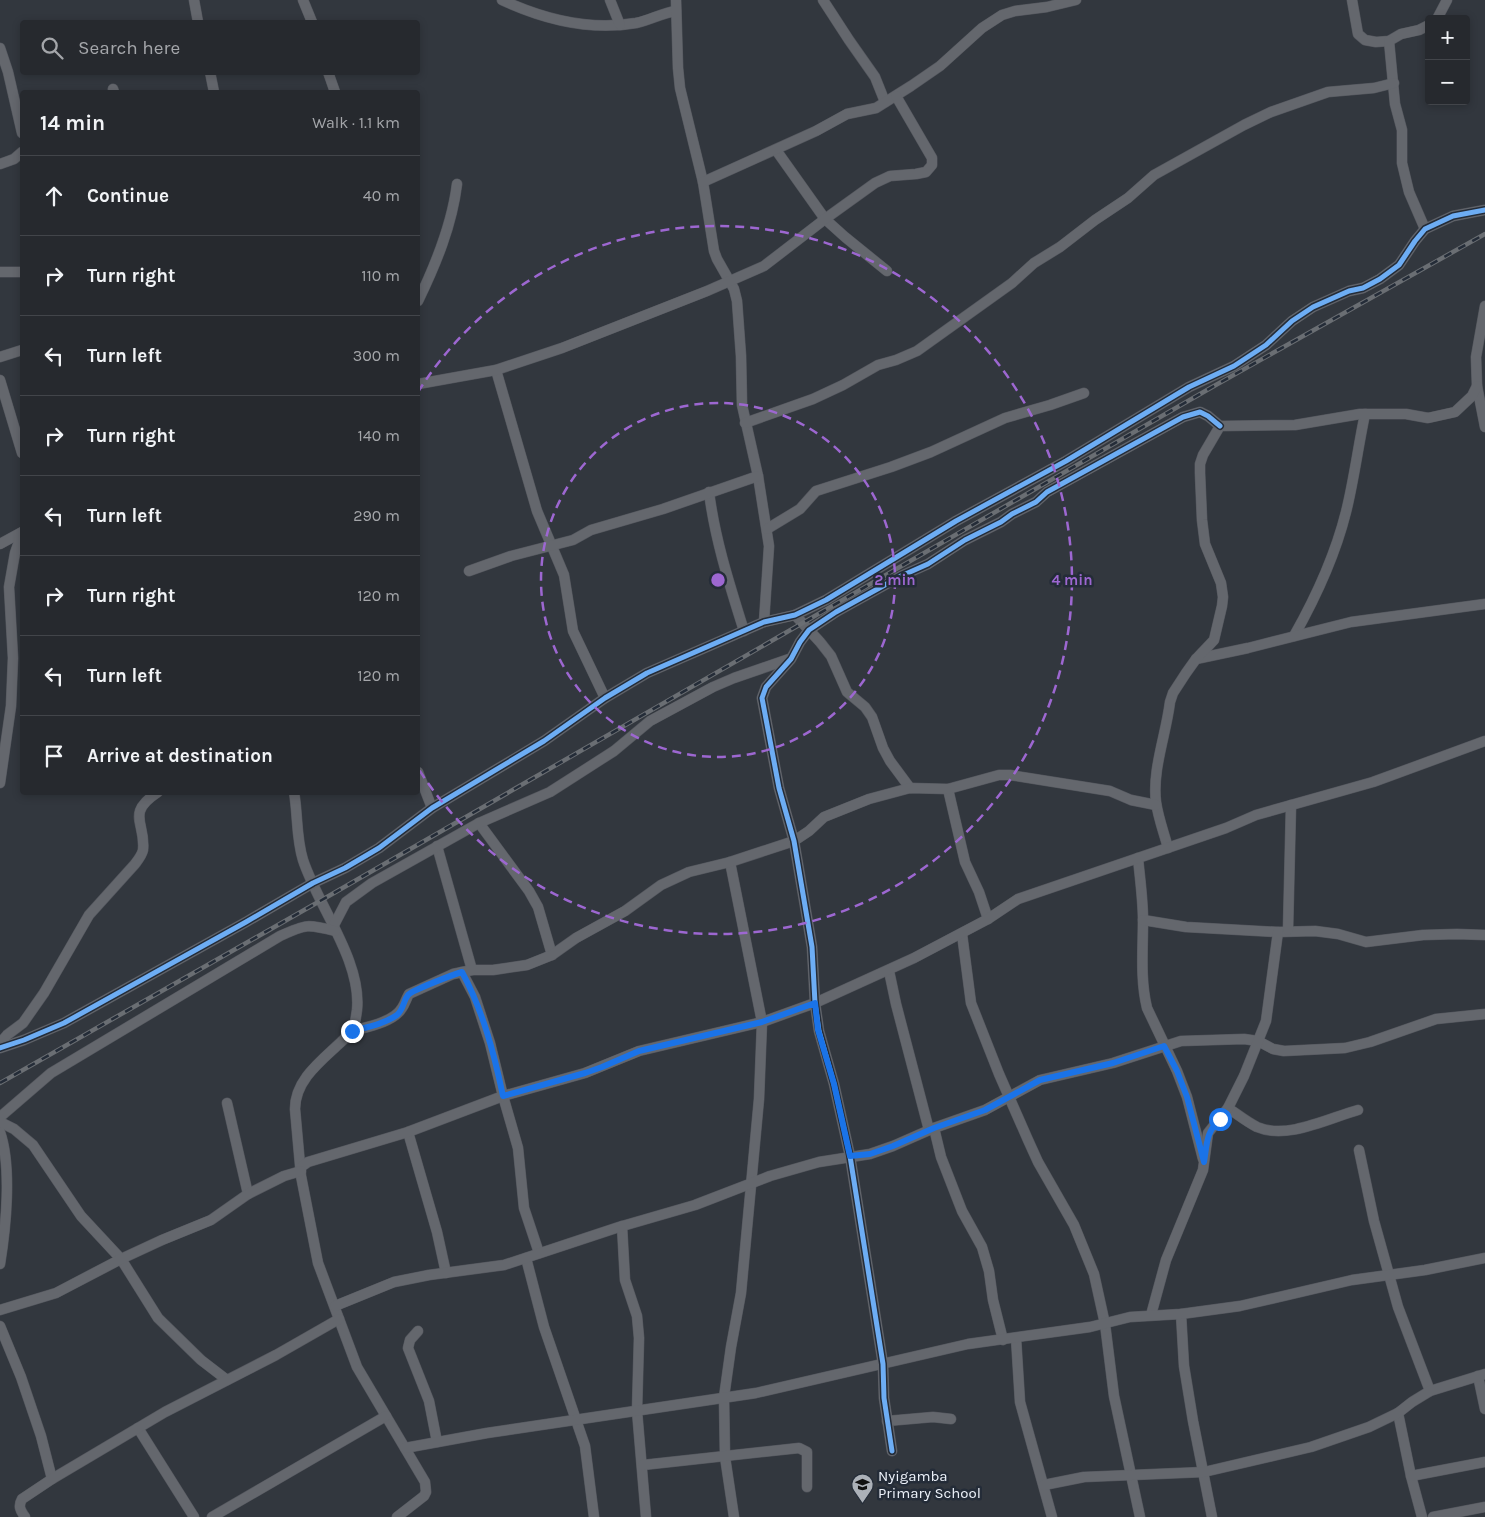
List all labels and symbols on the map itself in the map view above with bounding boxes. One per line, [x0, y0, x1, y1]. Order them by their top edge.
centre of rings [709, 571, 727, 589]
text: 2 min [874, 571, 916, 589]
text: 4 min [1051, 571, 1093, 589]
route end [341, 1020, 364, 1043]
route start [1209, 1108, 1232, 1131]
place label: Nyigamba Primary School [878, 1467, 981, 1502]
school or university icon: Nyigamba Primary School [850, 1473, 874, 1504]

